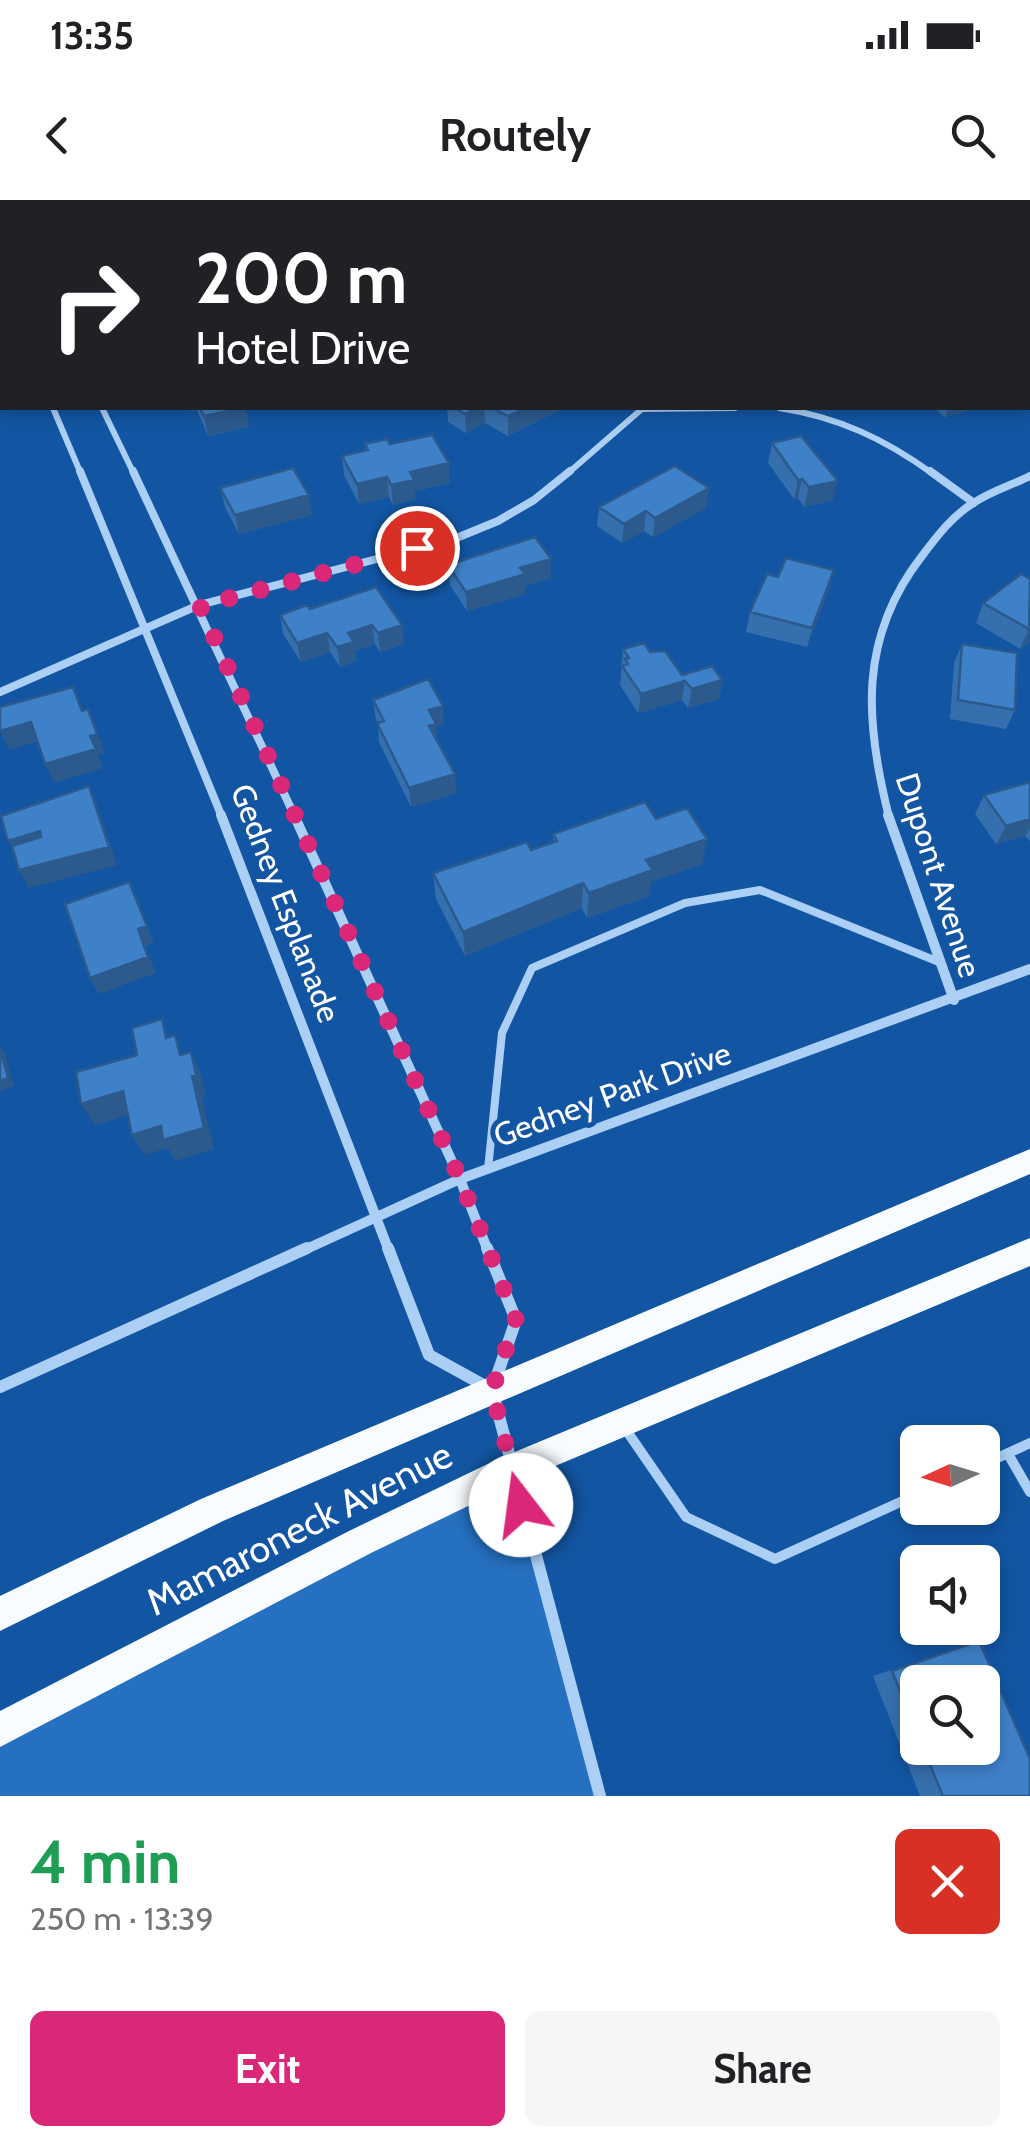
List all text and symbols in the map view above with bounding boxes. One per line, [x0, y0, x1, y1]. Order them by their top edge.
text: 13:35 [50, 12, 134, 59]
icon: back [30, 108, 85, 163]
text: Routely [439, 108, 591, 162]
icon: search [945, 108, 1000, 163]
text: 200 m [195, 235, 407, 321]
icon: right [30, 240, 160, 370]
text: Hotel Drive [195, 321, 410, 375]
pin [375, 506, 460, 591]
icon: arrive [390, 521, 445, 576]
street label: Dupont Avenue [888, 768, 990, 982]
street label: Gedney Esplanade [223, 778, 349, 1028]
street label: Gedney Park Drive [488, 1033, 736, 1155]
north arrow [900, 1425, 1000, 1525]
map controls [900, 1425, 1000, 1765]
street label: Mamaroneck Avenue [138, 1431, 460, 1625]
position arrow [469, 1453, 573, 1557]
button: sound [900, 1545, 1000, 1645]
button: search [900, 1665, 1000, 1765]
text: 4 min [30, 1825, 180, 1898]
button: close [895, 1829, 1000, 1934]
text: 250 m · 13:39 [30, 1899, 214, 1938]
button: Exit [30, 2011, 505, 2126]
button: Share [525, 2011, 1000, 2126]

